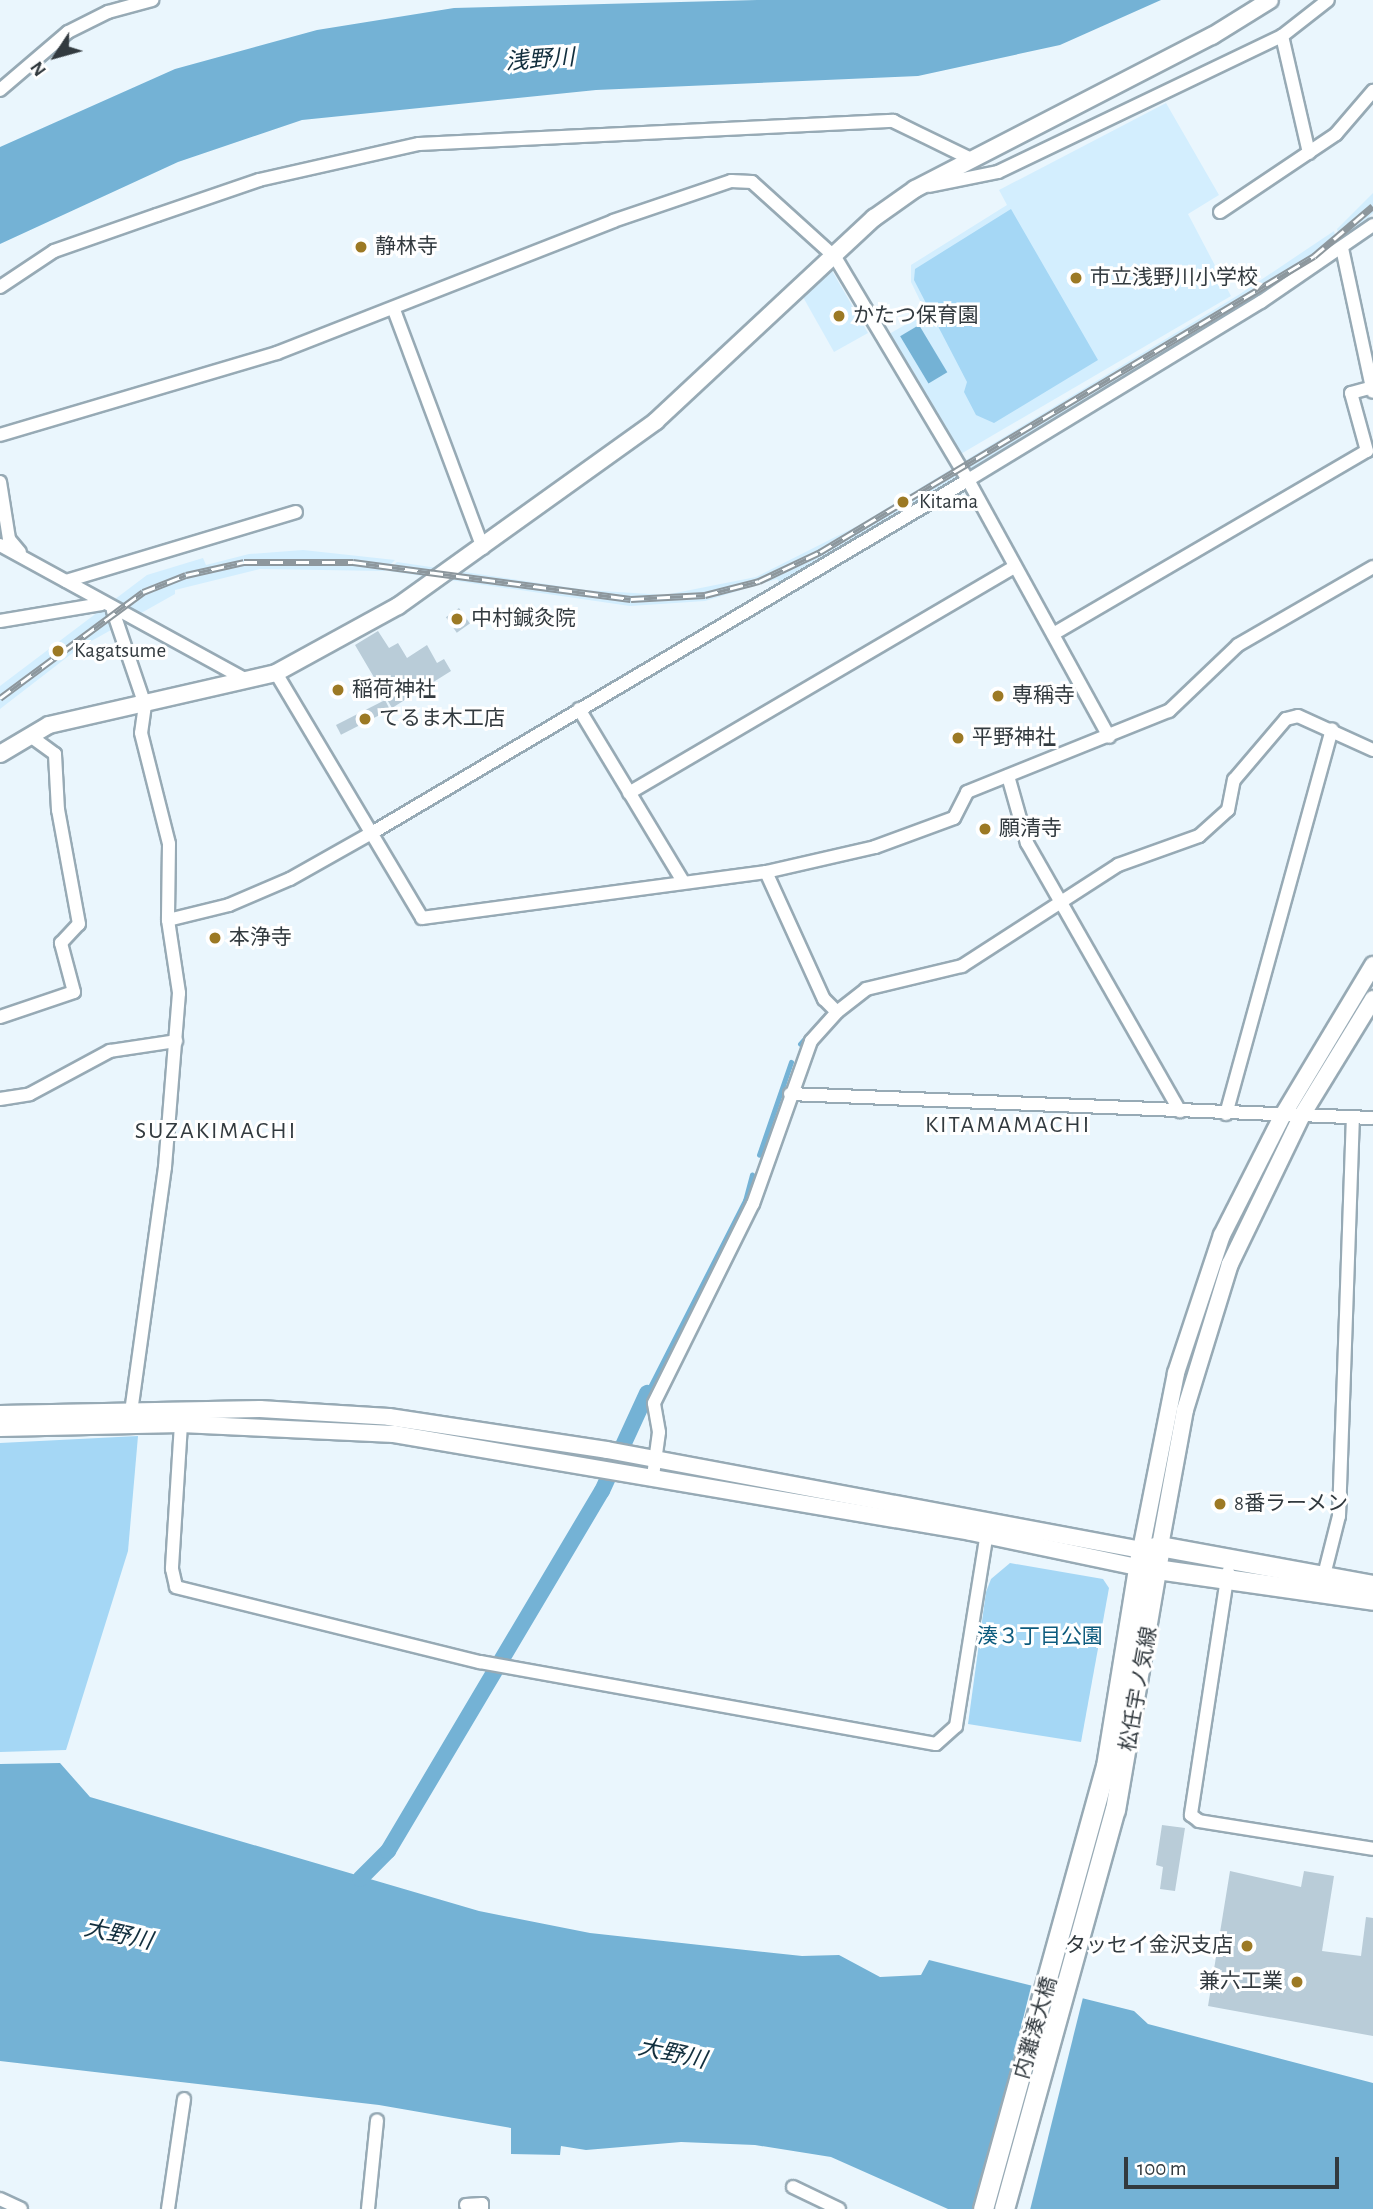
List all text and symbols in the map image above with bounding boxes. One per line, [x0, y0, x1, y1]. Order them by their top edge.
north arrow [21, 21, 91, 91]
water label: 浅野川 [505, 45, 575, 77]
text: N [27, 58, 50, 80]
place label: 静林寺 [375, 234, 438, 260]
marker: 静林寺 [353, 239, 369, 255]
place label: 市立浅野川小学校 [1090, 265, 1258, 291]
marker: 市立浅野川小学校 [1068, 270, 1084, 286]
place label: かたつ保育園 [853, 303, 979, 329]
marker: かたつ保育園 [831, 308, 847, 324]
place label: Kitama [919, 489, 978, 515]
marker: Kitama [893, 492, 913, 512]
place label: 中村鍼灸院 [471, 606, 576, 632]
marker: 中村鍼灸院 [449, 611, 465, 627]
place label: Kagatsume [74, 638, 166, 664]
marker: Kagatsume [48, 641, 68, 661]
place label: 稲荷神社 [352, 677, 436, 703]
marker: 稲荷神社 [330, 682, 346, 698]
place label: 専稱寺 [1012, 683, 1075, 709]
marker: 専稱寺 [990, 688, 1006, 704]
place label: てるま木工店 [379, 706, 505, 732]
marker: てるま木工店 [357, 711, 373, 727]
place label: 平野神社 [972, 725, 1056, 751]
marker: 平野神社 [950, 730, 966, 746]
place label: 願清寺 [999, 816, 1062, 842]
marker: 願清寺 [977, 821, 993, 837]
place label: 本浄寺 [229, 925, 292, 951]
marker: 本浄寺 [207, 930, 223, 946]
district label: KITAMAMACHI [926, 1112, 1090, 1140]
district label: SUZAKIMACHI [136, 1118, 296, 1146]
place label: 8番ラーメン [1234, 1491, 1349, 1517]
marker: 8番ラーメン [1212, 1496, 1228, 1512]
park label: 湊３丁目公園 [977, 1624, 1103, 1650]
street label: 松任宇ノ気線 [1116, 1625, 1162, 1753]
water label: 大野川 [81, 1915, 155, 1957]
place label: タッセイ金沢支店 [1065, 1933, 1233, 1959]
marker: タッセイ金沢支店 [1239, 1938, 1255, 1954]
place label: 兼六工業 [1199, 1969, 1283, 1995]
street label: 内灘湊大橋 [1009, 1974, 1063, 2082]
marker: 兼六工業 [1289, 1974, 1305, 1990]
water label: 大野川 [635, 2034, 709, 2076]
scale bar [1128, 2142, 1343, 2186]
text: 100 m [1137, 2158, 1187, 2179]

